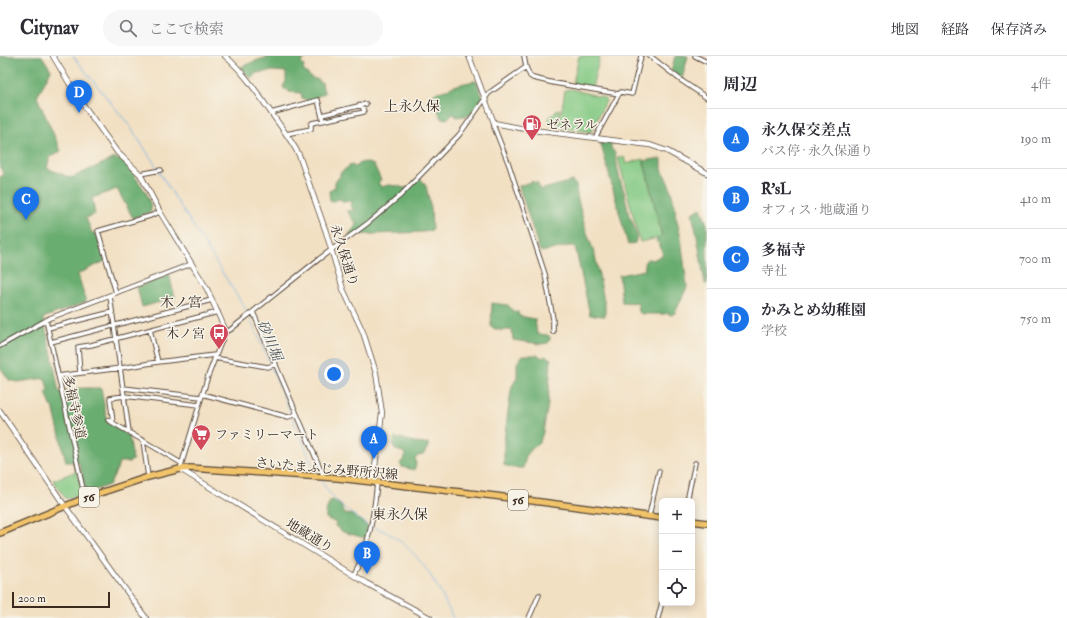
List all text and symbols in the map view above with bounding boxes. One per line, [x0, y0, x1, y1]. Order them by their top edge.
search box [103, 10, 383, 46]
text: Citynav [20, 16, 79, 40]
icon: search [117, 17, 139, 39]
text: ここで検索 [149, 20, 224, 39]
text: 地図 [891, 21, 919, 38]
text: 経路 [941, 21, 969, 38]
text: 保存済み [991, 21, 1047, 38]
text: 周辺 [723, 74, 757, 95]
text: 4件 [1031, 76, 1051, 92]
pin: D [66, 80, 92, 113]
district label: 上永久保 [384, 98, 440, 115]
fuel station icon: ゼネラル [521, 113, 543, 141]
place label: ゼネラル [546, 117, 598, 133]
text: 永久保交差点 [761, 121, 851, 140]
text: A [732, 131, 740, 147]
text: 190 m [1020, 131, 1051, 147]
text: バス停 · 永久保通り [761, 143, 873, 159]
text: R'sL [761, 180, 791, 199]
pin: C [13, 187, 39, 220]
text: B [732, 191, 740, 207]
text: 410 m [1020, 191, 1051, 207]
text: オフィス · 地蔵通り [761, 202, 872, 218]
street label: 永久保通り [326, 222, 362, 289]
text: 多福寺 [761, 241, 806, 260]
text: C [731, 251, 741, 267]
text: 700 m [1019, 251, 1051, 267]
text: 寺社 [761, 263, 787, 279]
district label: 木ノ宮 [160, 294, 202, 311]
text: かみとめ幼稚園 [761, 301, 866, 320]
text: D [731, 311, 741, 327]
text: 750 m [1020, 311, 1051, 327]
water label: 砂川堀 [254, 318, 286, 365]
bus stop icon: 木ノ宮 [208, 322, 230, 350]
text: 学校 [761, 323, 787, 339]
place label: 木ノ宮 [166, 326, 205, 342]
your location [324, 364, 344, 384]
street label: 多福寺参道 [59, 374, 89, 441]
supermarket icon: ファミリーマート [190, 423, 212, 451]
pin: A [361, 426, 387, 459]
place label: ファミリーマート [215, 427, 319, 443]
street label: さいたまふじみ野所沢線 [255, 455, 399, 483]
road number: 56 [79, 487, 99, 507]
road number: 56 [508, 490, 528, 510]
map controls [659, 498, 695, 606]
button: + [659, 498, 695, 534]
district label: 東永久保 [372, 506, 428, 523]
street label: 地蔵通り [283, 516, 336, 556]
button: − [659, 534, 695, 570]
pin: B [354, 541, 380, 574]
button: locate [659, 570, 695, 606]
scale bar [12, 590, 110, 609]
text: 200 m [18, 592, 46, 605]

